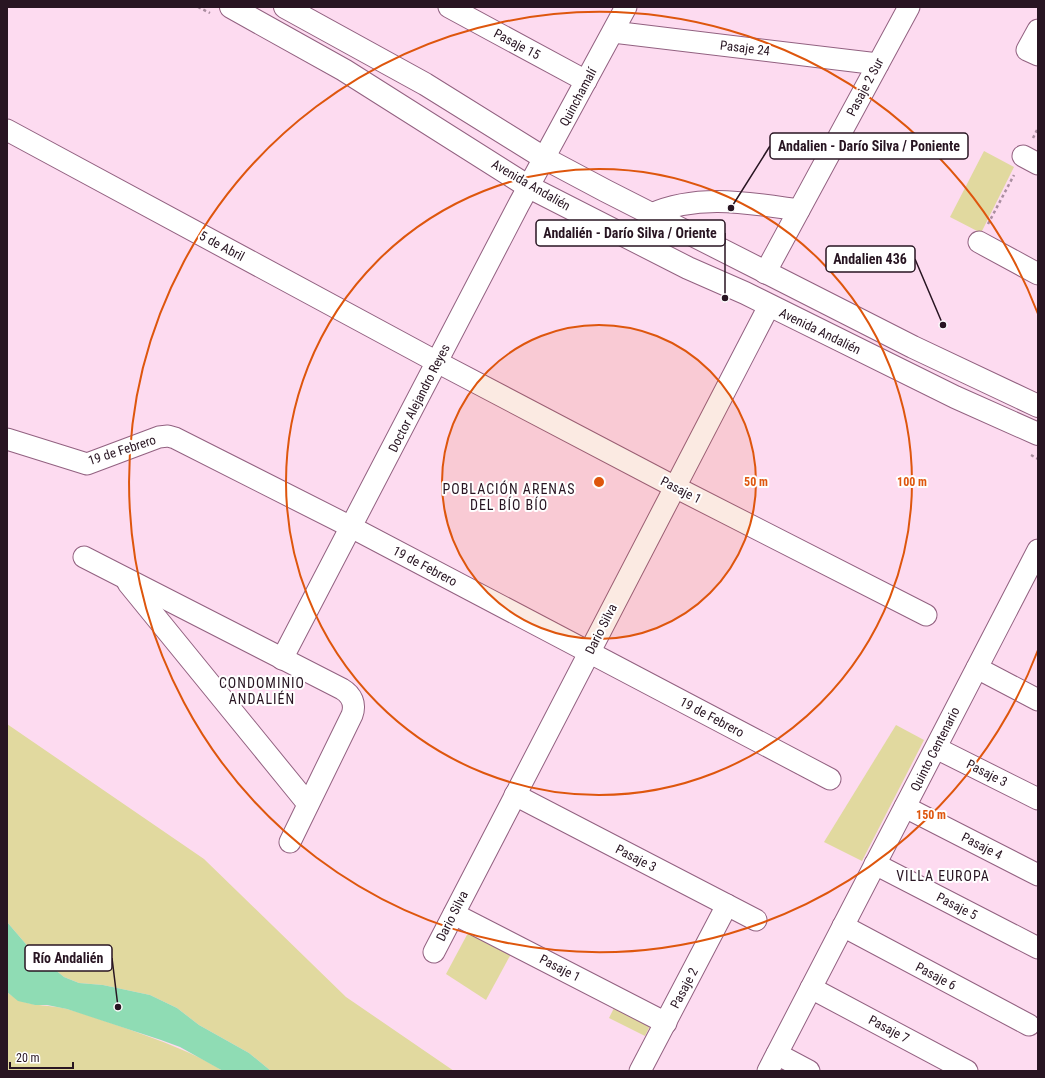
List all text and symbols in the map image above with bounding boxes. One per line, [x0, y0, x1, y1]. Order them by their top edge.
street label: Pasaje 15 [491, 26, 543, 62]
street label: Pasaje 24 [719, 37, 771, 59]
street label: Pasaje 2 Sur [843, 55, 887, 119]
street label: Quinchamalí [556, 64, 600, 129]
callout: Andalien - Darío Silva / Poniente [770, 133, 968, 159]
text: Andalien - Darío Silva / Poniente [778, 138, 960, 154]
street label: Avenida Andalién [489, 156, 573, 214]
callout: Andalién - Darío Silva / Oriente [536, 220, 725, 246]
text: Andalién - Darío Silva / Oriente [543, 225, 717, 241]
street label: 5 de Abril [197, 228, 247, 264]
callout: Andalien 436 [826, 246, 915, 272]
text: Andalien 436 [833, 251, 907, 267]
street label: Avenida Andalién [777, 305, 863, 357]
street label: Doctor Alejandro Reyes [385, 341, 453, 455]
street label: 19 de Febrero [86, 432, 158, 468]
street label: Pasaje 1 [658, 473, 704, 507]
centre of rings [592, 475, 606, 489]
text: 50 m [744, 475, 768, 489]
text: 100 m [897, 475, 927, 489]
district label: POBLACIÓN ARENAS DEL BÍO BÍO [443, 480, 575, 513]
street label: 19 de Febrero [390, 543, 460, 589]
street label: Dario Silva [582, 601, 620, 657]
district label: CONDOMINIO ANDALIÉN [219, 675, 305, 707]
street label: 19 de Febrero [677, 694, 747, 740]
street label: Quinto Centenario [907, 704, 963, 794]
street label: Pasaje 3 [964, 756, 1010, 790]
text: 150 m [916, 808, 946, 822]
street label: Pasaje 4 [959, 829, 1005, 863]
street label: Pasaje 3 [613, 841, 659, 875]
district label: VILLA EUROPA [896, 868, 990, 884]
street label: Dario Silva [433, 888, 471, 944]
street label: Pasaje 5 [934, 889, 980, 923]
callout: Río Andalién [25, 945, 112, 971]
text: Río Andalién [33, 950, 103, 966]
street label: Pasaje 1 [537, 951, 583, 985]
street label: Pasaje 6 [913, 959, 959, 993]
street label: Pasaje 2 [667, 965, 701, 1011]
street label: Pasaje 7 [866, 1012, 912, 1046]
scale bar [10, 1044, 73, 1070]
text: 20 m [16, 1051, 40, 1065]

